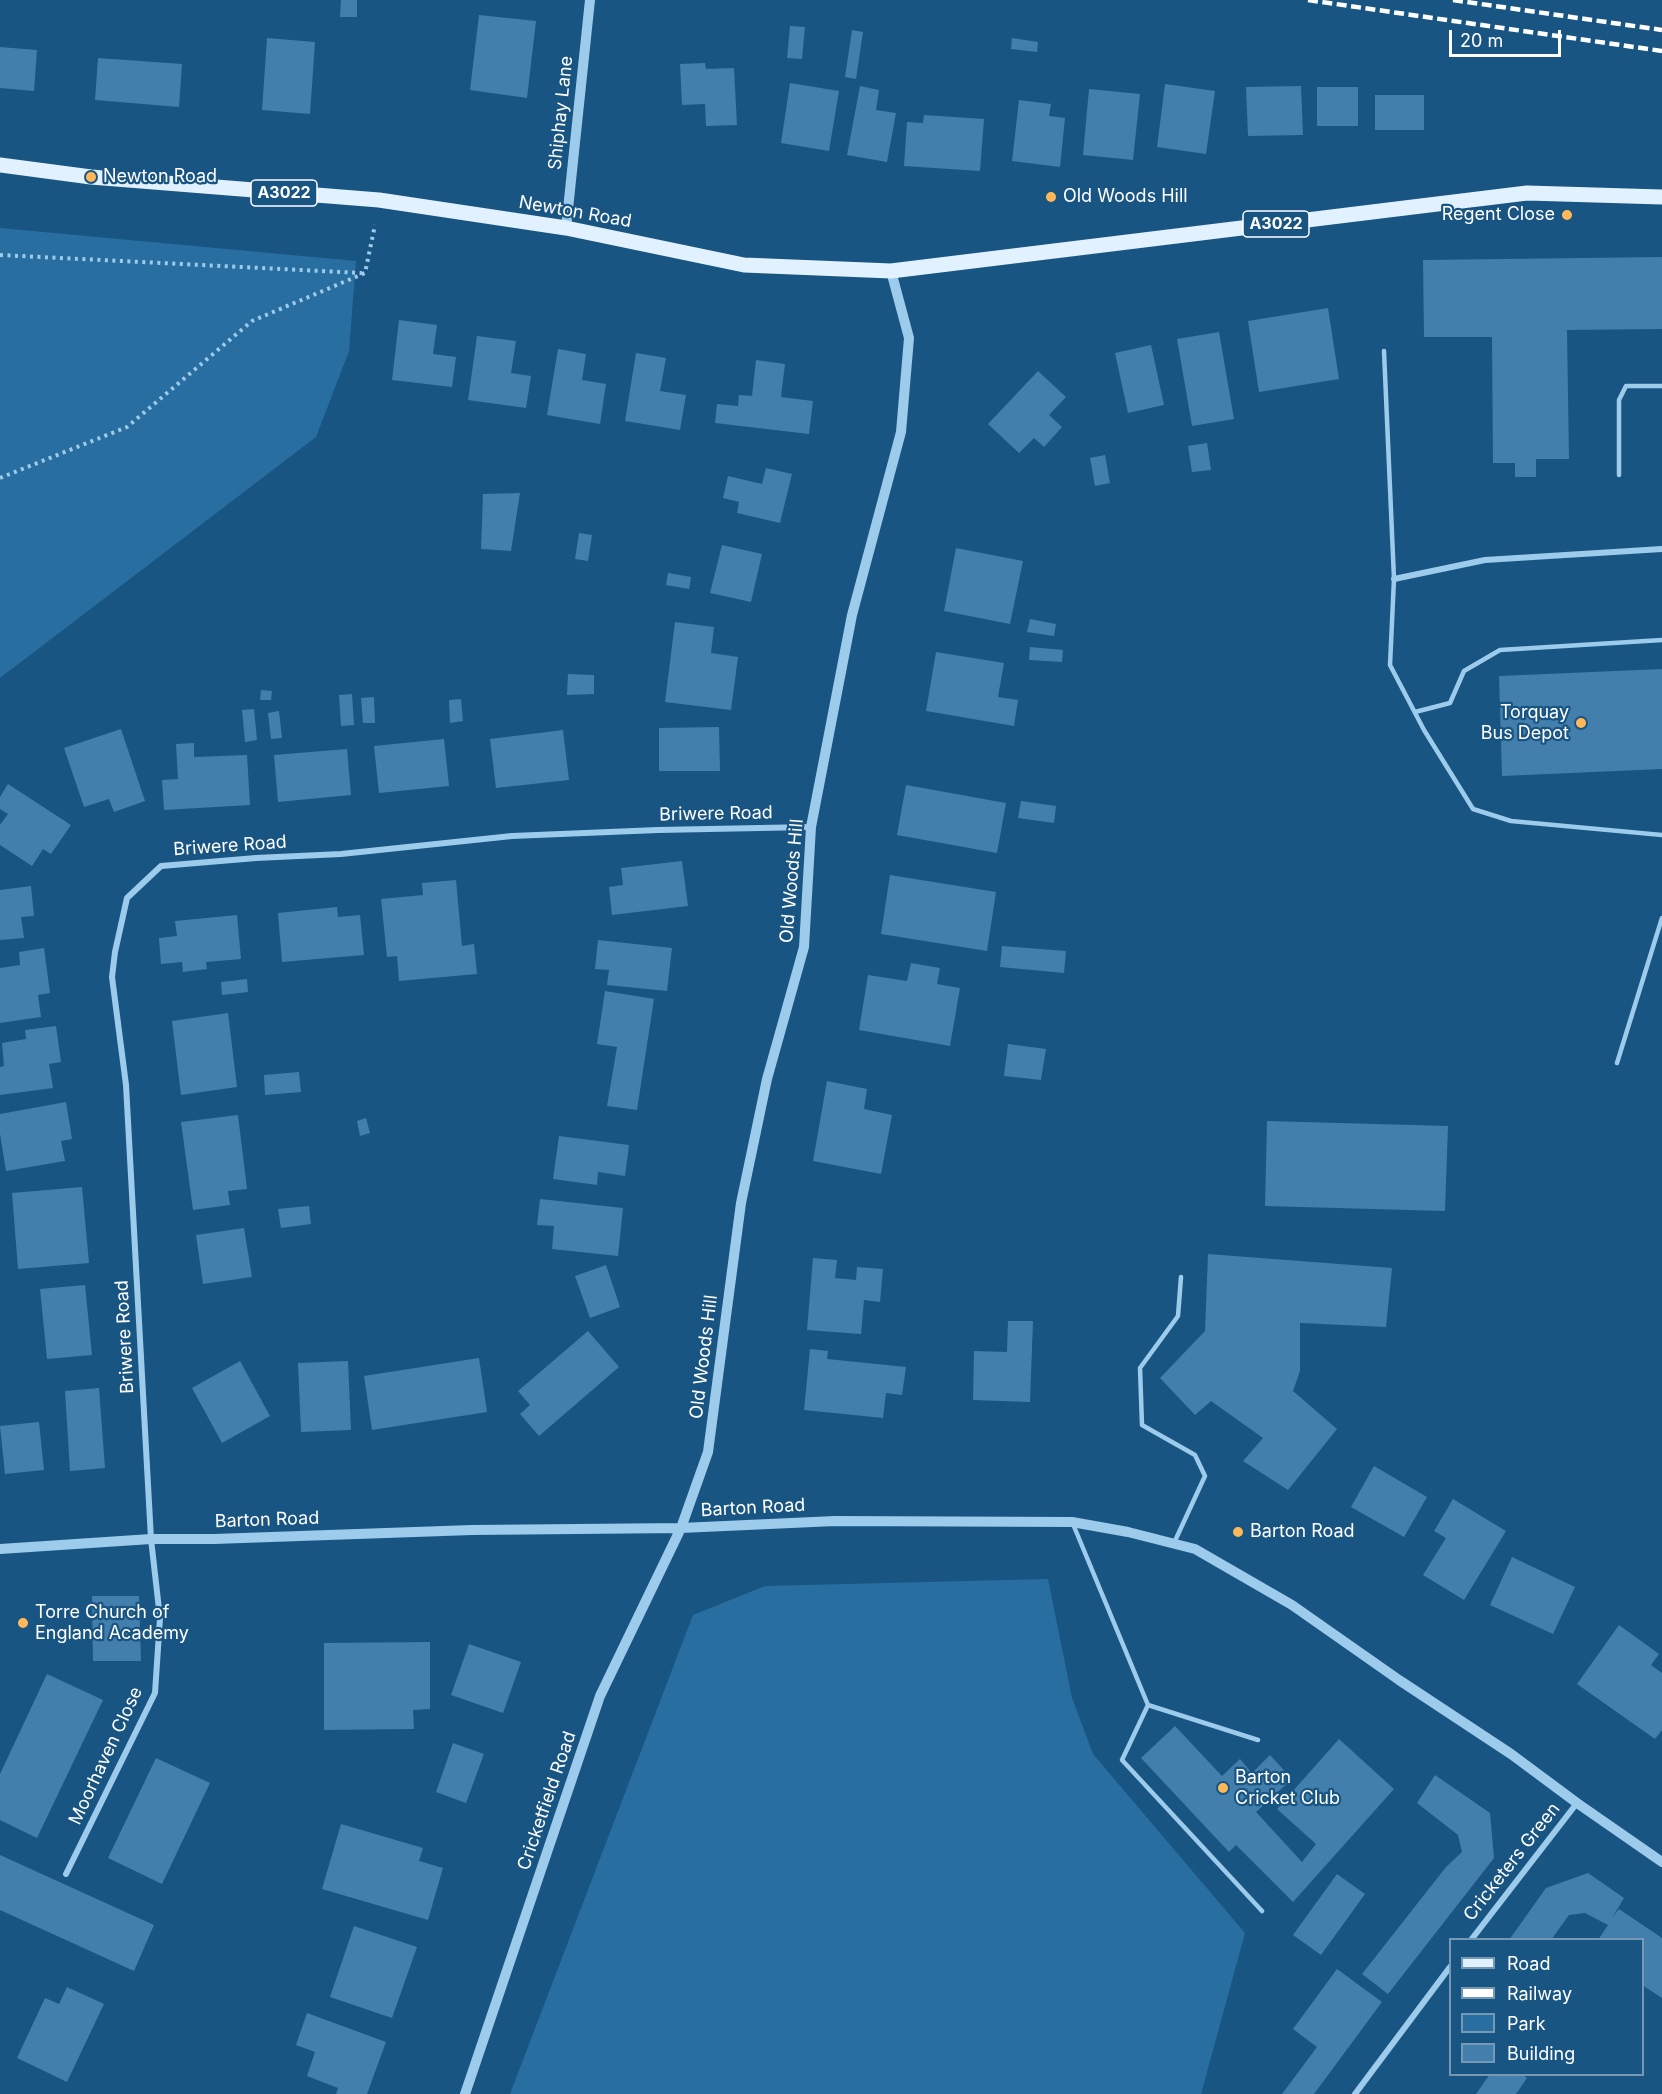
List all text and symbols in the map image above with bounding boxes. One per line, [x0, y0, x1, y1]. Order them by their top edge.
scale bar [1452, 18, 1564, 56]
text: 20 m [1460, 30, 1503, 51]
street label: Shiphay Lane [544, 55, 578, 171]
place label: Newton Road [103, 166, 217, 188]
marker: Newton Road [84, 170, 98, 184]
road number: A3022 [251, 180, 317, 206]
place label: Old Woods Hill [1063, 186, 1188, 208]
marker: Old Woods Hill [1044, 190, 1058, 204]
street label: Newton Road [517, 191, 633, 233]
place label: Regent Close [1442, 204, 1555, 226]
marker: Regent Close [1560, 208, 1574, 222]
road number: A3022 [1243, 211, 1309, 237]
place label: Torquay Bus Depot [1481, 702, 1569, 744]
marker: Torquay Bus Depot [1574, 716, 1588, 730]
street label: Briwere Road [659, 802, 773, 826]
street label: Old Woods Hill [776, 818, 808, 944]
street label: Briwere Road [173, 831, 287, 861]
street label: Briwere Road [111, 1280, 139, 1394]
street label: Old Woods Hill [686, 1294, 722, 1420]
street label: Barton Road [700, 1494, 806, 1522]
street label: Barton Road [214, 1507, 320, 1533]
place label: Barton Road [1250, 1521, 1355, 1543]
marker: Barton Road [1231, 1525, 1245, 1539]
place label: Torre Church of England Academy [35, 1602, 189, 1644]
marker: Torre Church of England Academy [16, 1616, 30, 1630]
street label: Moorhaven Close [65, 1684, 147, 1828]
street label: Cricketfield Road [513, 1729, 581, 1873]
place label: Barton Cricket Club [1235, 1767, 1340, 1810]
marker: Barton Cricket Club [1216, 1781, 1230, 1795]
street label: Cricketers Green [1459, 1799, 1565, 1925]
legend [1449, 1938, 1644, 2076]
text: Road [1507, 1953, 1550, 1974]
text: Railway [1507, 1983, 1572, 2004]
text: Park [1507, 2013, 1546, 2034]
text: Building [1507, 2043, 1575, 2064]

